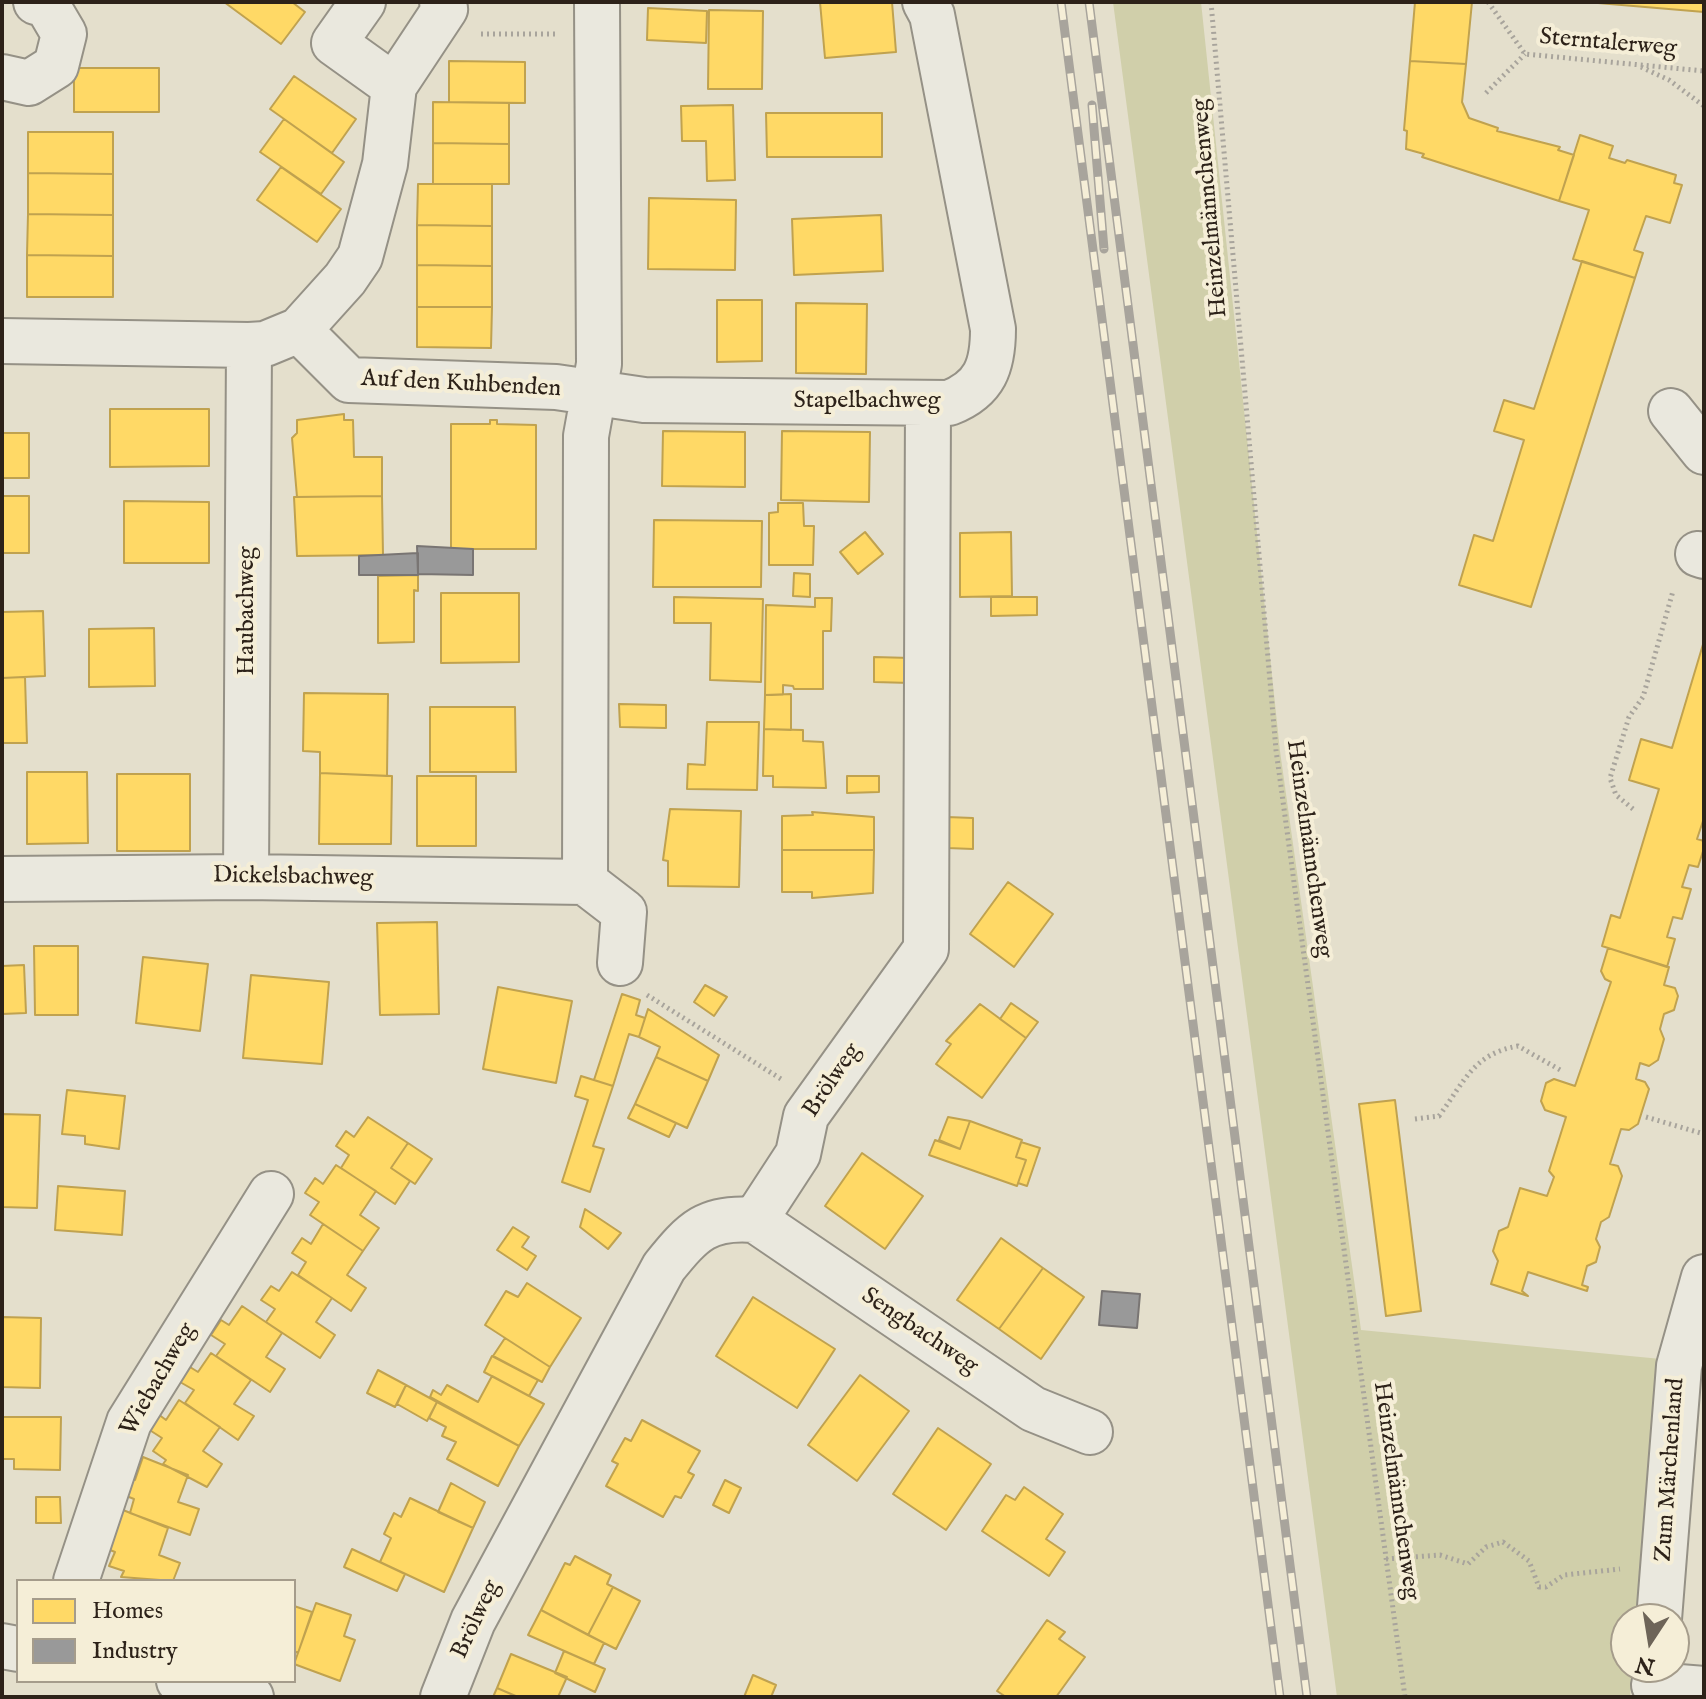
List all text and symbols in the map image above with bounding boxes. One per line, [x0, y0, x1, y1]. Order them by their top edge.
street label: Sterntalerweg [1538, 24, 1678, 64]
street label: Heinzelmännchenweg [1187, 97, 1235, 319]
street label: Auf den Kuhbenden [360, 365, 562, 405]
street label: Stapelbachweg [793, 388, 941, 416]
street label: Haubachweg [234, 546, 262, 676]
street label: Heinzelmännchenweg [1278, 738, 1338, 960]
street label: Dickelsbachweg [213, 862, 373, 894]
street label: Brölweg [798, 1038, 868, 1124]
street label: Sengbachweg [855, 1282, 983, 1382]
street label: Wiebachweg [115, 1318, 203, 1442]
street label: Zum Märchenland [1650, 1377, 1692, 1563]
street label: Heinzelmännchenweg [1365, 1380, 1425, 1602]
street label: Brölweg [446, 1576, 508, 1664]
legend [16, 1579, 296, 1683]
text: Homes [92, 1596, 163, 1627]
north arrow [1610, 1603, 1690, 1683]
text: Industry [92, 1636, 178, 1667]
text: N [1633, 1649, 1658, 1680]

